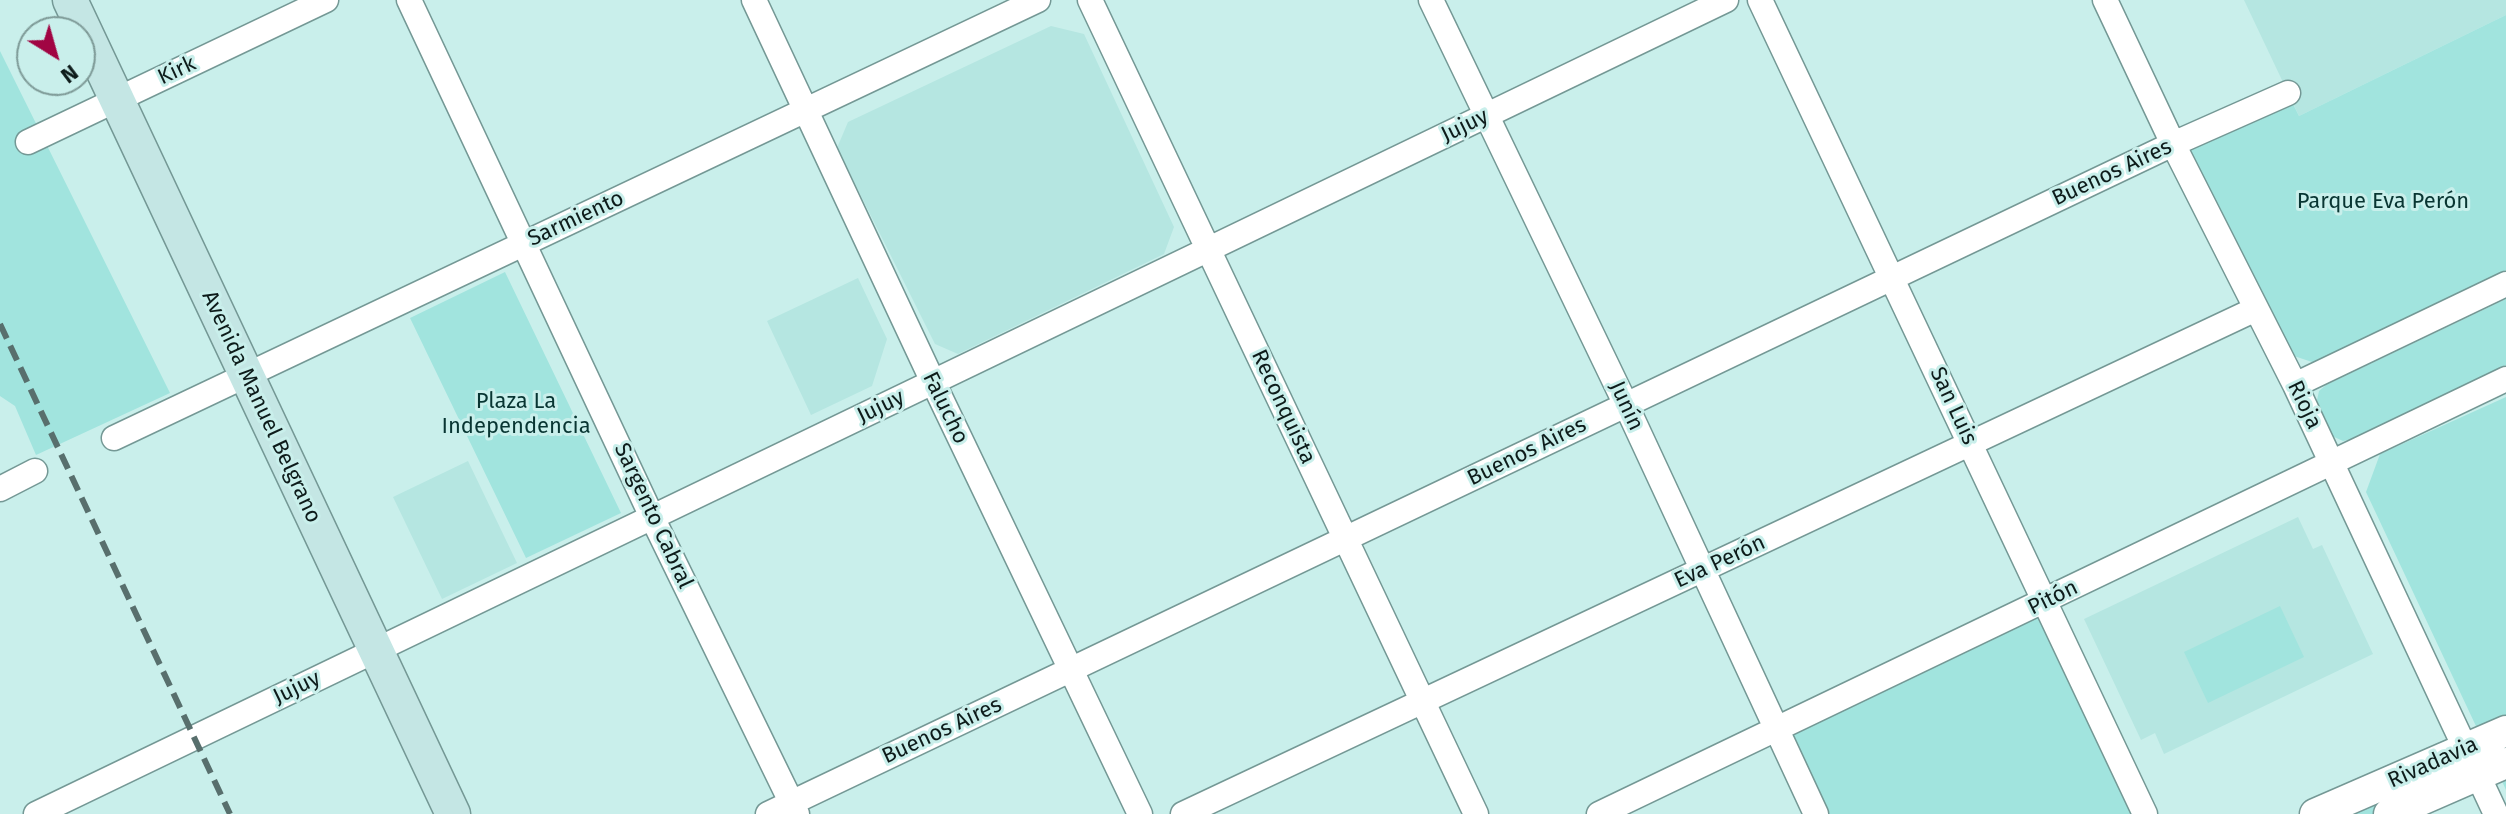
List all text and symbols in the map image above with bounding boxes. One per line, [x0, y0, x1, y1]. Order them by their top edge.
north arrow [16, 16, 96, 96]
street label: Kirk [154, 51, 200, 91]
text: N [56, 59, 83, 89]
street label: Jujuy [1437, 103, 1493, 149]
street label: Buenos Aires [2048, 134, 2176, 212]
street label: Sarmiento [524, 185, 628, 253]
park label: Parque Eva Perón [2297, 189, 2469, 215]
street label: Avenida Manuel Belgrano [196, 287, 326, 527]
street label: Reconquista [1245, 346, 1321, 468]
street label: San Luis [1924, 363, 1982, 449]
street label: Falucho [916, 368, 974, 448]
street label: Junín [1603, 377, 1649, 435]
street label: Rioja [2281, 377, 2327, 433]
street label: Jujuy [853, 384, 909, 430]
park label: Plaza La Independencia [441, 389, 591, 440]
street label: Buenos Aires [1463, 412, 1591, 492]
street label: Sargento Cabral [608, 439, 698, 593]
street label: Eva Perón [1670, 529, 1770, 595]
street label: Pitón [2024, 575, 2082, 621]
street label: Jujuy [269, 665, 325, 711]
street label: Buenos Aires [878, 692, 1006, 770]
street label: Rivadavia [2384, 731, 2482, 795]

